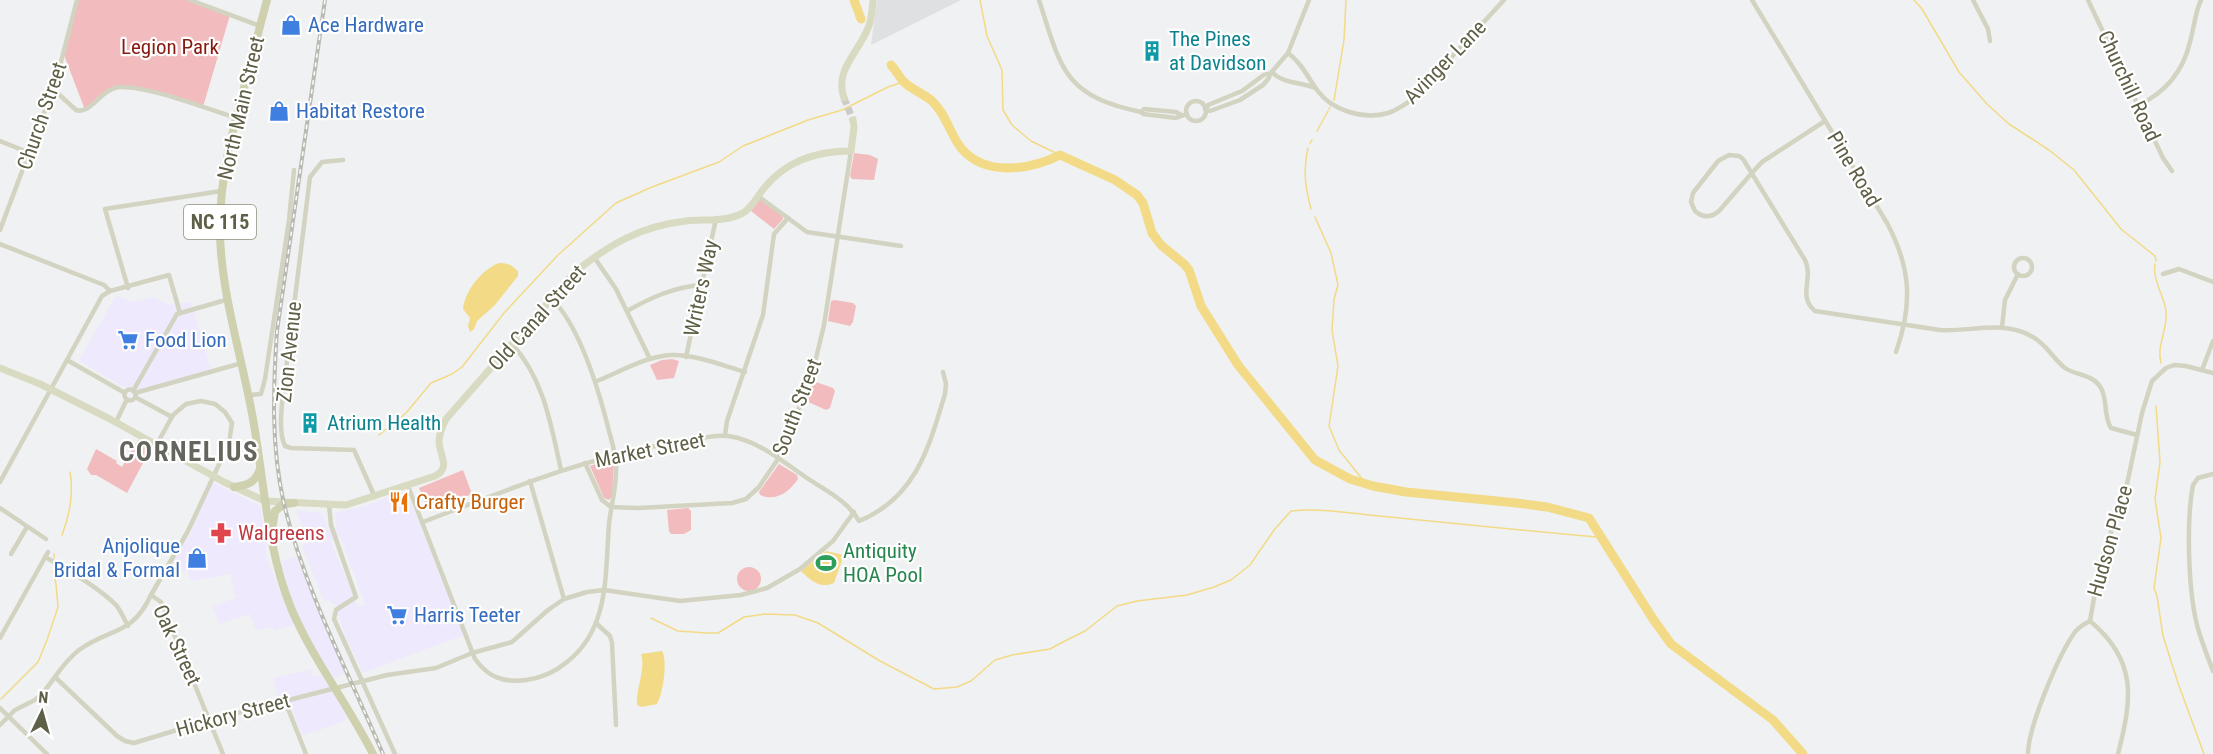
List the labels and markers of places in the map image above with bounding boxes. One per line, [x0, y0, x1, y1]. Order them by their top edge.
shop icon: Ace Hardware [279, 13, 303, 37]
place label: Ace Hardware [308, 13, 424, 37]
place label: The Pines at Davidson [1169, 27, 1267, 75]
building icon: The Pines at Davidson [1140, 39, 1164, 63]
shop icon: Habitat Restore [267, 99, 291, 123]
place label: Habitat Restore [296, 99, 425, 123]
supermarket icon: Food Lion [116, 328, 140, 352]
place label: Food Lion [145, 328, 227, 352]
building icon: Atrium Health [298, 411, 322, 435]
place label: Atrium Health [327, 411, 441, 435]
restaurant icon: Crafty Burger [387, 490, 411, 514]
place label: Crafty Burger [416, 490, 525, 514]
pharmacy icon: Walgreens [209, 521, 233, 545]
place label: Walgreens [238, 521, 325, 545]
place label: Anjolique Bridal & Formal [53, 534, 180, 582]
place label: Antiquity HOA Pool [843, 539, 923, 587]
shop icon: Anjolique Bridal & Formal [185, 546, 209, 570]
sports icon: Antiquity HOA Pool [814, 551, 838, 575]
supermarket icon: Harris Teeter [385, 603, 409, 627]
place label: Harris Teeter [414, 603, 521, 627]

